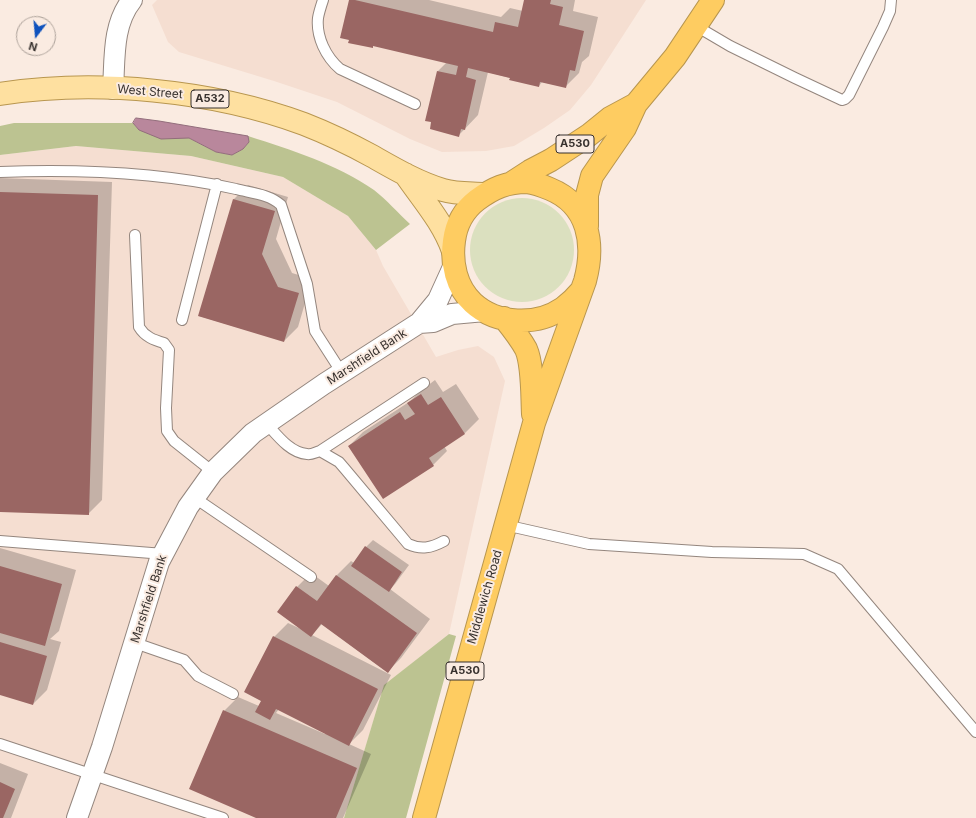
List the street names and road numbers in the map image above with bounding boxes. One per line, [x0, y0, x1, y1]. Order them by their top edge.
street label: West Street [117, 82, 183, 102]
road number: A532 [191, 90, 229, 108]
road number: A530 [556, 135, 594, 153]
street label: Marshfield Bank [325, 326, 409, 388]
street label: Middlewich Road [465, 548, 505, 646]
street label: Marshfield Bank [128, 553, 170, 645]
road number: A530 [446, 662, 484, 680]

